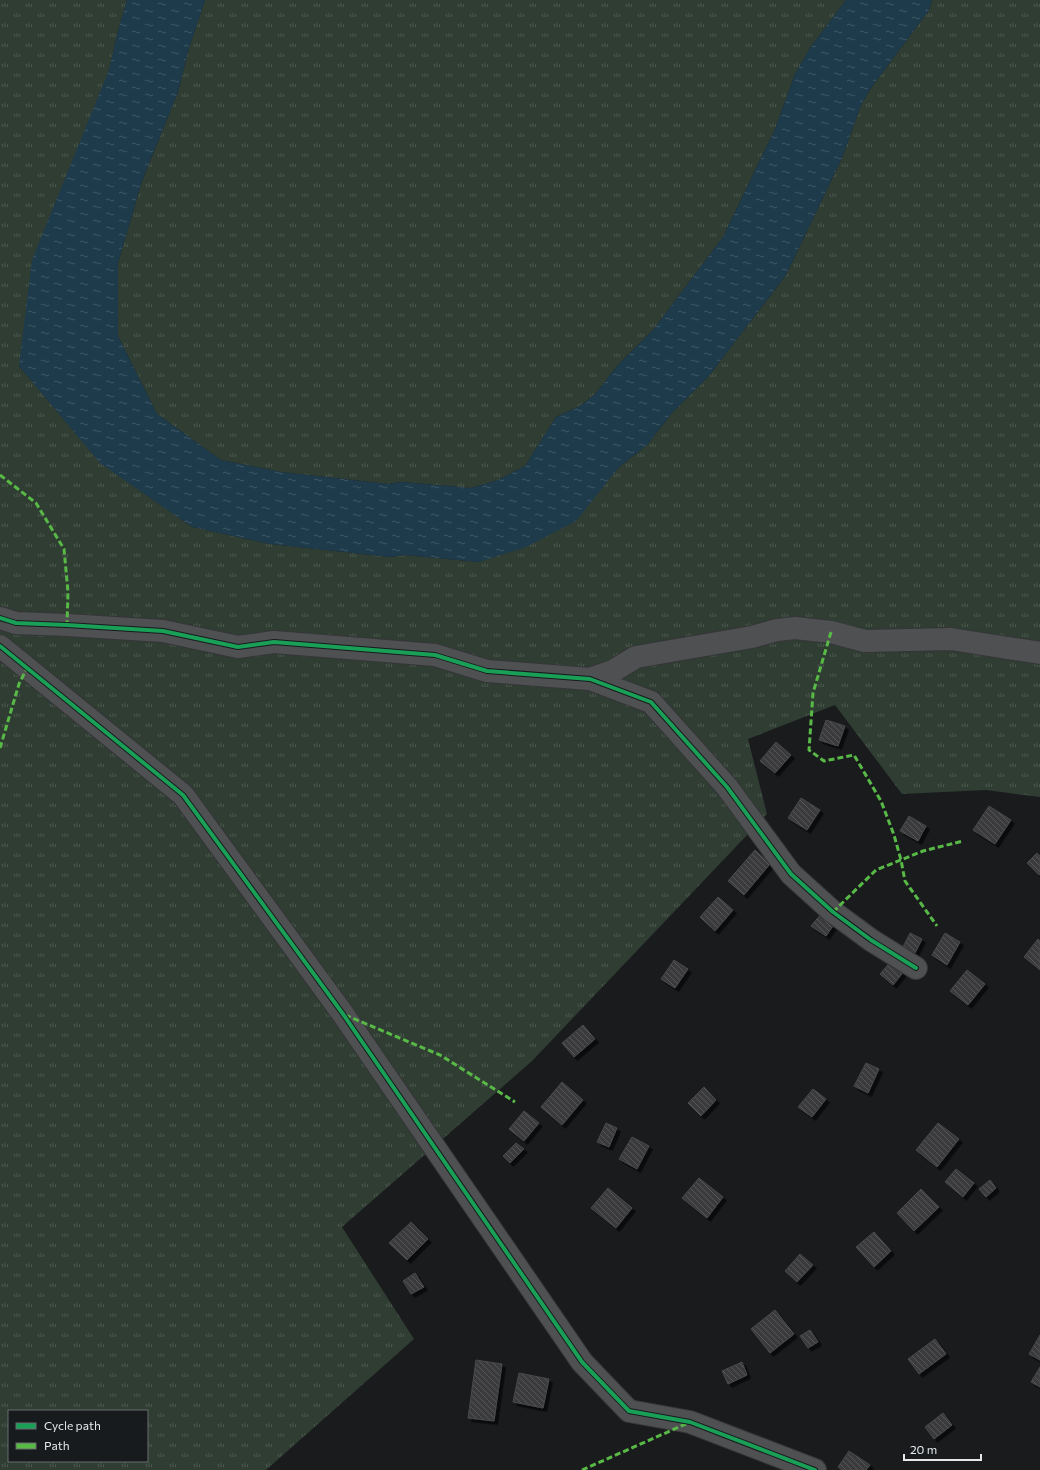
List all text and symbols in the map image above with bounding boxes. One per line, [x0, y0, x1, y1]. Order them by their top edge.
legend [8, 1410, 148, 1462]
text: Cycle path [44, 1418, 101, 1432]
scale bar [904, 1436, 981, 1462]
text: Path [44, 1438, 70, 1452]
text: 20 m [910, 1442, 937, 1456]

